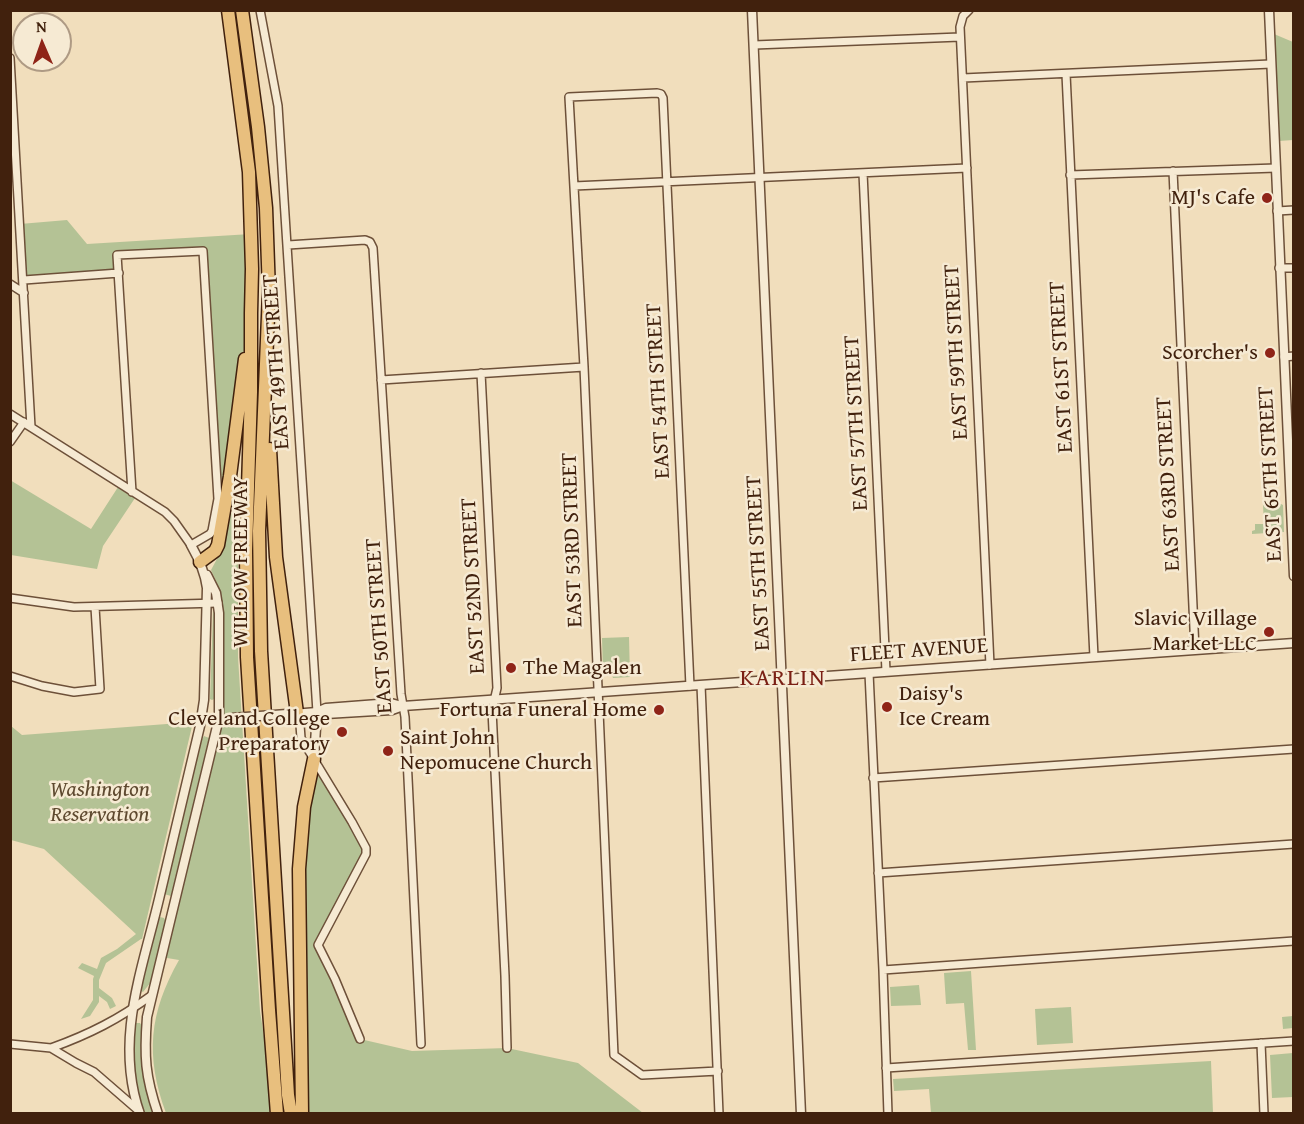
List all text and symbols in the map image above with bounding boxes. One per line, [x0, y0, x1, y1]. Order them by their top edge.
north arrow [12, 12, 72, 72]
text: N [36, 14, 47, 38]
place label: MJ's Cafe [1171, 185, 1255, 211]
marker: MJ's Cafe [1260, 191, 1274, 205]
street label: EAST 59TH STREET [939, 264, 975, 440]
street label: EAST 49TH STREET [258, 273, 296, 451]
street label: EAST 61ST STREET [1044, 281, 1080, 453]
street label: EAST 54TH STREET [641, 303, 677, 479]
street label: EAST 57TH STREET [839, 335, 875, 511]
place label: Scorcher's [1162, 340, 1258, 366]
marker: Scorcher's [1263, 346, 1277, 360]
street label: EAST 65TH STREET [1253, 386, 1289, 562]
street label: EAST 63RD STREET [1151, 396, 1187, 572]
street label: EAST 53RD STREET [557, 452, 589, 628]
street label: EAST 55TH STREET [741, 475, 777, 651]
street label: WILLOW FREEWAY [228, 476, 254, 648]
street label: EAST 52ND STREET [456, 497, 492, 675]
street label: EAST 50TH STREET [361, 537, 399, 715]
place label: Slavic Village Market LLC [1134, 606, 1257, 658]
marker: Slavic Village Market LLC [1262, 625, 1276, 639]
street label: FLEET AVENUE [849, 633, 989, 669]
place label: The Magalen [523, 655, 641, 681]
marker: The Magalen [504, 661, 518, 675]
district label: KARLIN [740, 665, 826, 693]
place label: Daisy's Ice Cream [899, 681, 990, 732]
place label: Fortuna Funeral Home [440, 697, 647, 723]
marker: Daisy's Ice Cream [880, 700, 894, 714]
marker: Fortuna Funeral Home [652, 703, 666, 717]
place label: Cleveland College Preparatory [168, 706, 330, 758]
marker: Cleveland College Preparatory [335, 725, 349, 739]
place label: Saint John Nepomucene Church [400, 725, 592, 776]
marker: Saint John Nepomucene Church [381, 744, 395, 758]
park label: Washington Reservation [50, 777, 150, 828]

